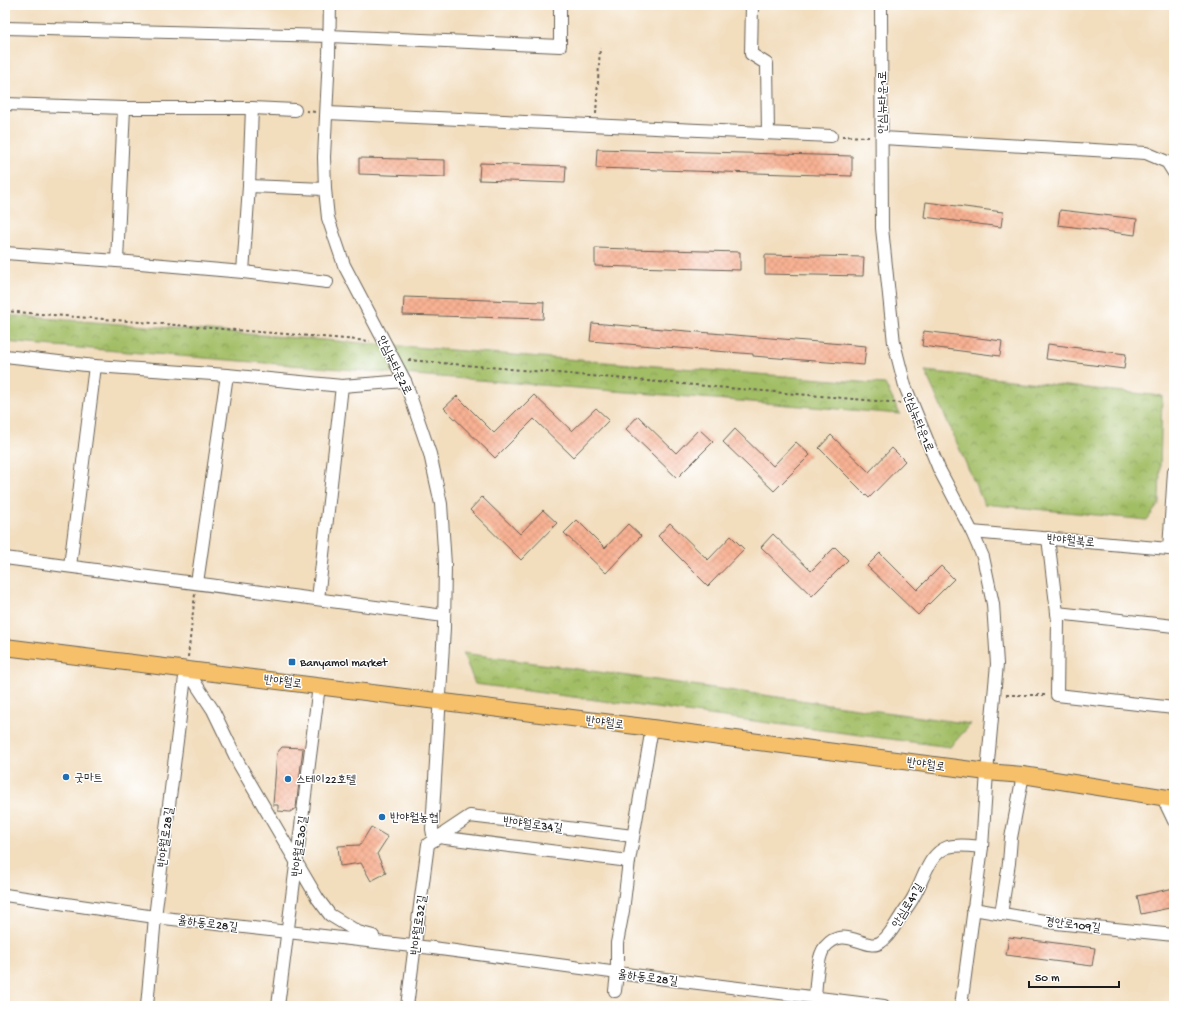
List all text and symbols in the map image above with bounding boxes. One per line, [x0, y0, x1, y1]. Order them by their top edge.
street label: 안심뉴타운1로 [877, 71, 891, 133]
street label: 안심뉴타운2로 [373, 334, 413, 398]
street label: 안심뉴타운1로 [899, 391, 935, 454]
street label: 반야월북로 [1046, 533, 1095, 551]
marker: Banyamol market [287, 657, 297, 667]
place label: Banyamol market [299, 657, 388, 671]
street label: 반야월로 [263, 674, 303, 692]
street label: 반야월로 [585, 715, 625, 733]
street label: 반야월로 [906, 756, 946, 776]
marker: 굿마트 [61, 772, 71, 782]
place label: 굿마트 [74, 772, 103, 786]
marker: 스테이22호텔 [283, 774, 293, 784]
place label: 스테이22호텔 [296, 774, 356, 788]
street label: 반야월로28길 [156, 806, 178, 868]
marker: 반야월농협 [377, 812, 387, 822]
place label: 반야월농협 [390, 812, 438, 826]
street label: 반야월로30길 [290, 815, 312, 878]
street label: 반야월로34길 [502, 815, 564, 837]
street label: 안심로41길 [890, 881, 928, 931]
street label: 반야월로32길 [409, 894, 431, 956]
street label: 율하동로28길 [177, 914, 239, 936]
street label: 경안로109길 [1044, 916, 1102, 936]
scale bar [1029, 963, 1119, 989]
street label: 율하동로28길 [617, 968, 679, 990]
text: 50 m [1035, 972, 1060, 986]

